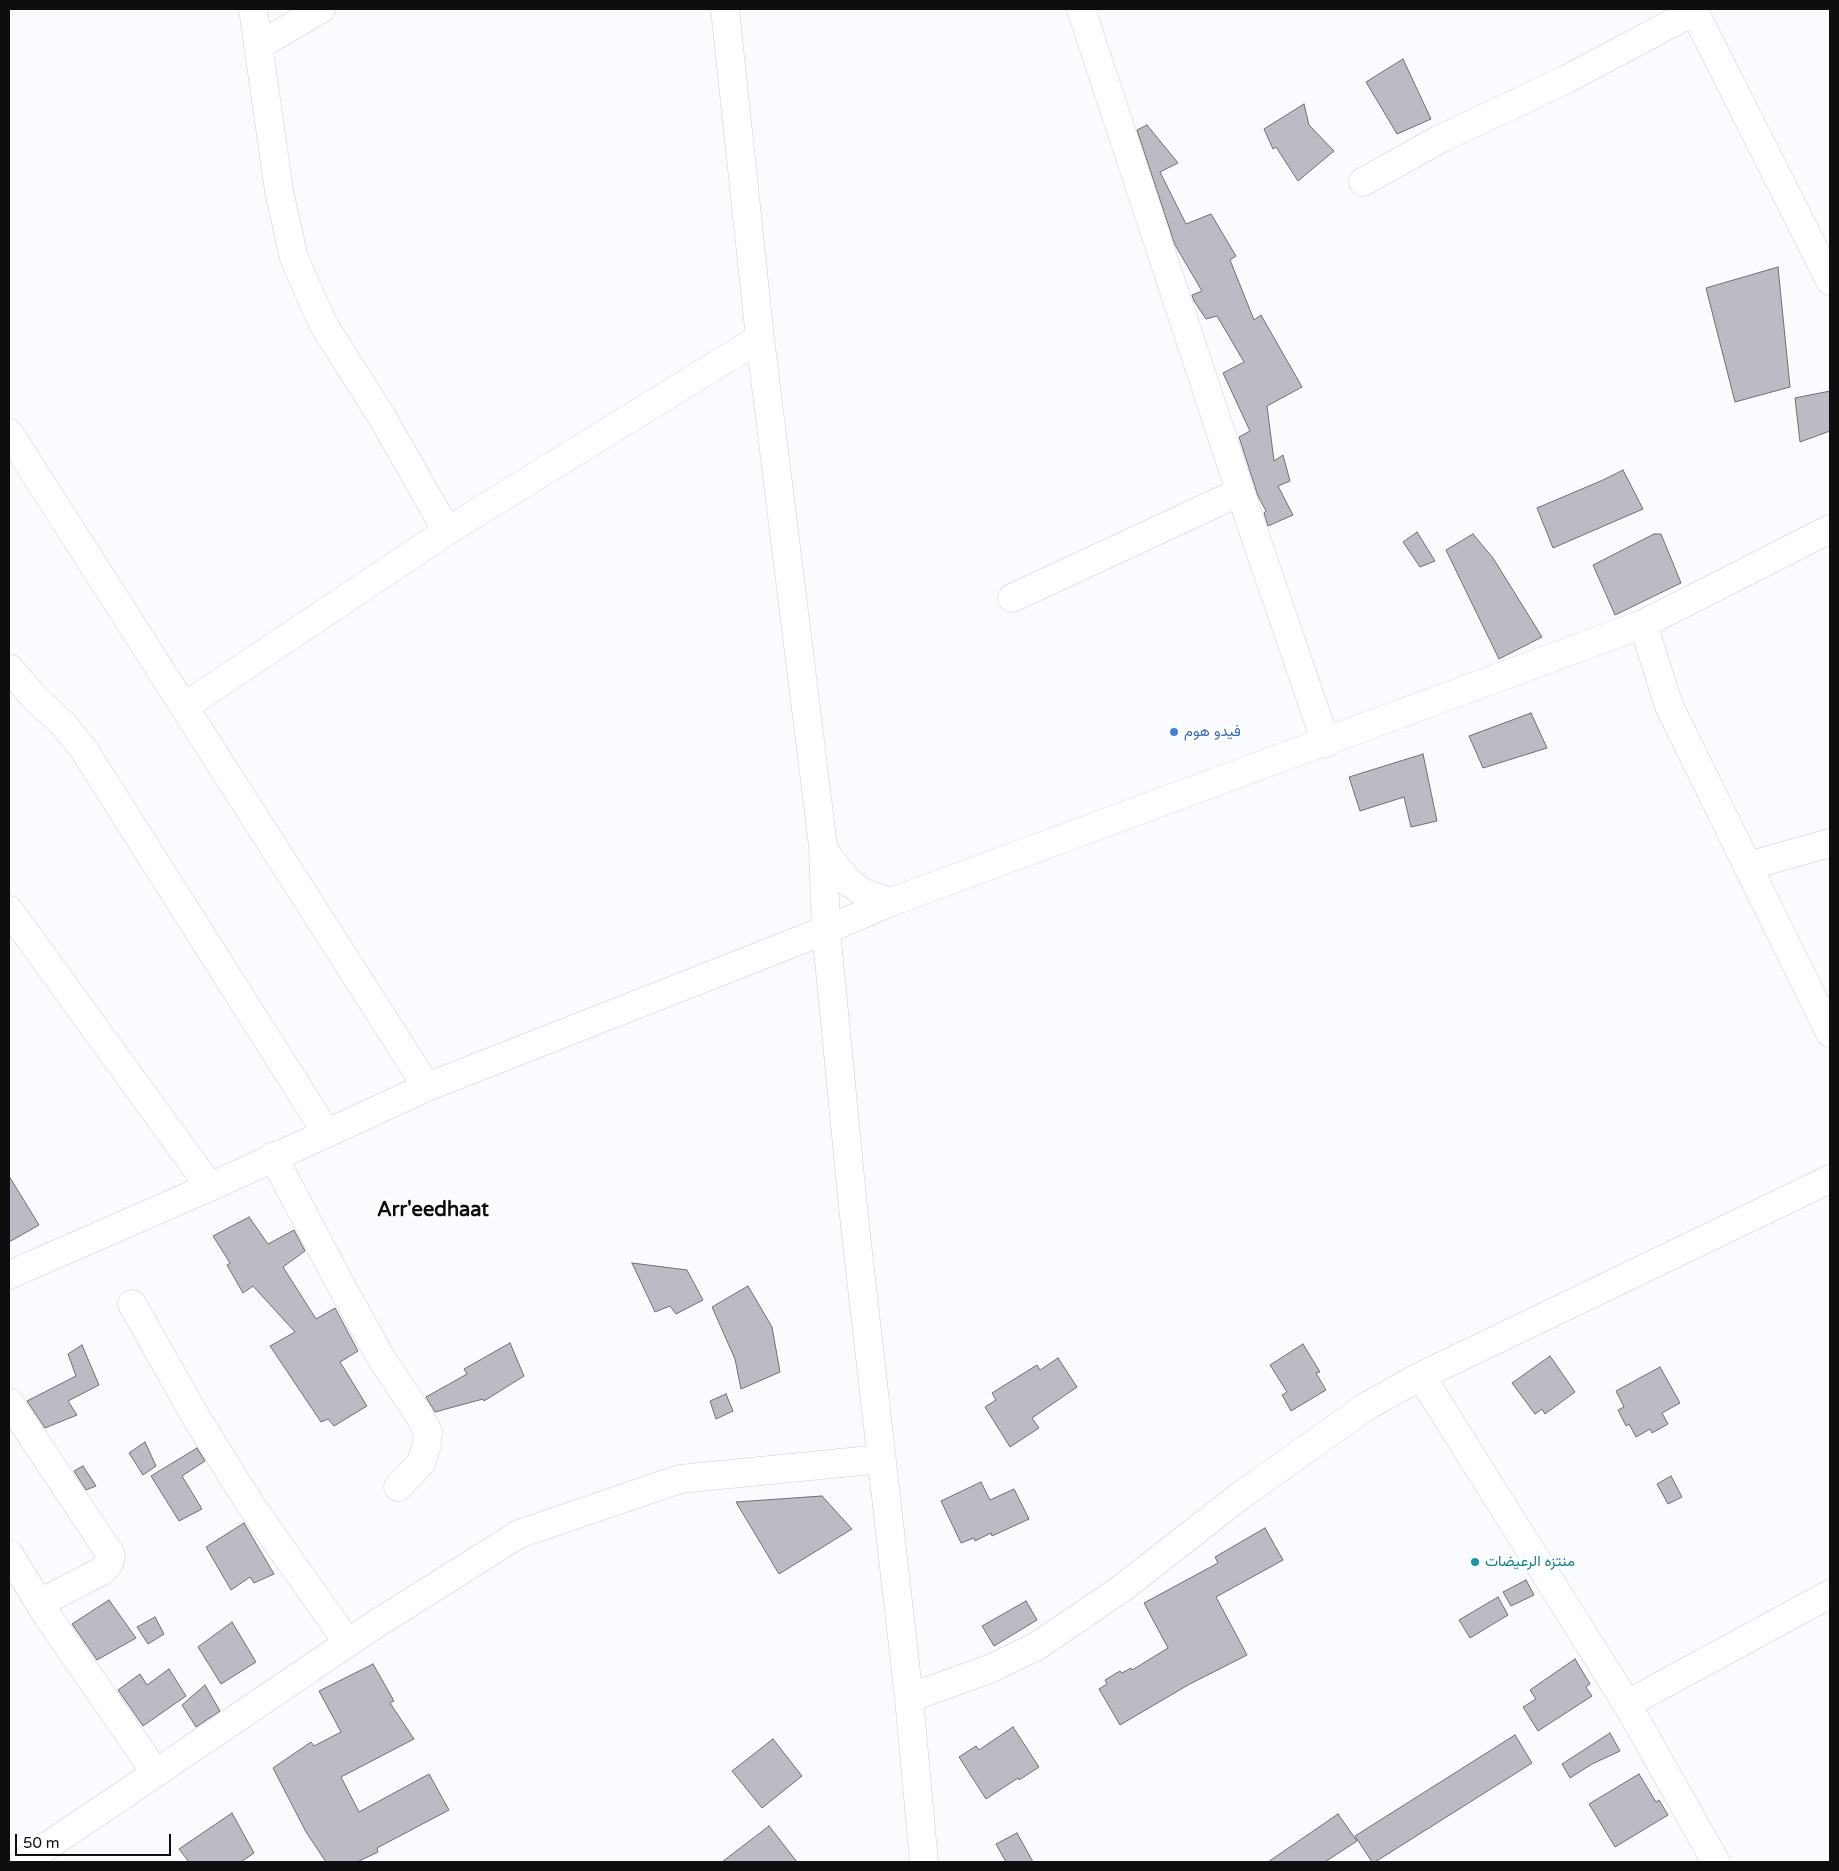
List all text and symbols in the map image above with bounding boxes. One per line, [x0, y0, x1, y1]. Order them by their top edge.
place label: فيدو هوم [1184, 723, 1241, 741]
marker: فيدو هوم [1168, 726, 1180, 738]
district label: Arr'eedhaat [377, 1199, 489, 1223]
place label: منتزه الرعيضات [1485, 1553, 1575, 1571]
marker: منتزه الرعيضات [1469, 1556, 1481, 1568]
scale bar [18, 1824, 174, 1856]
text: 50 m [23, 1834, 60, 1852]

